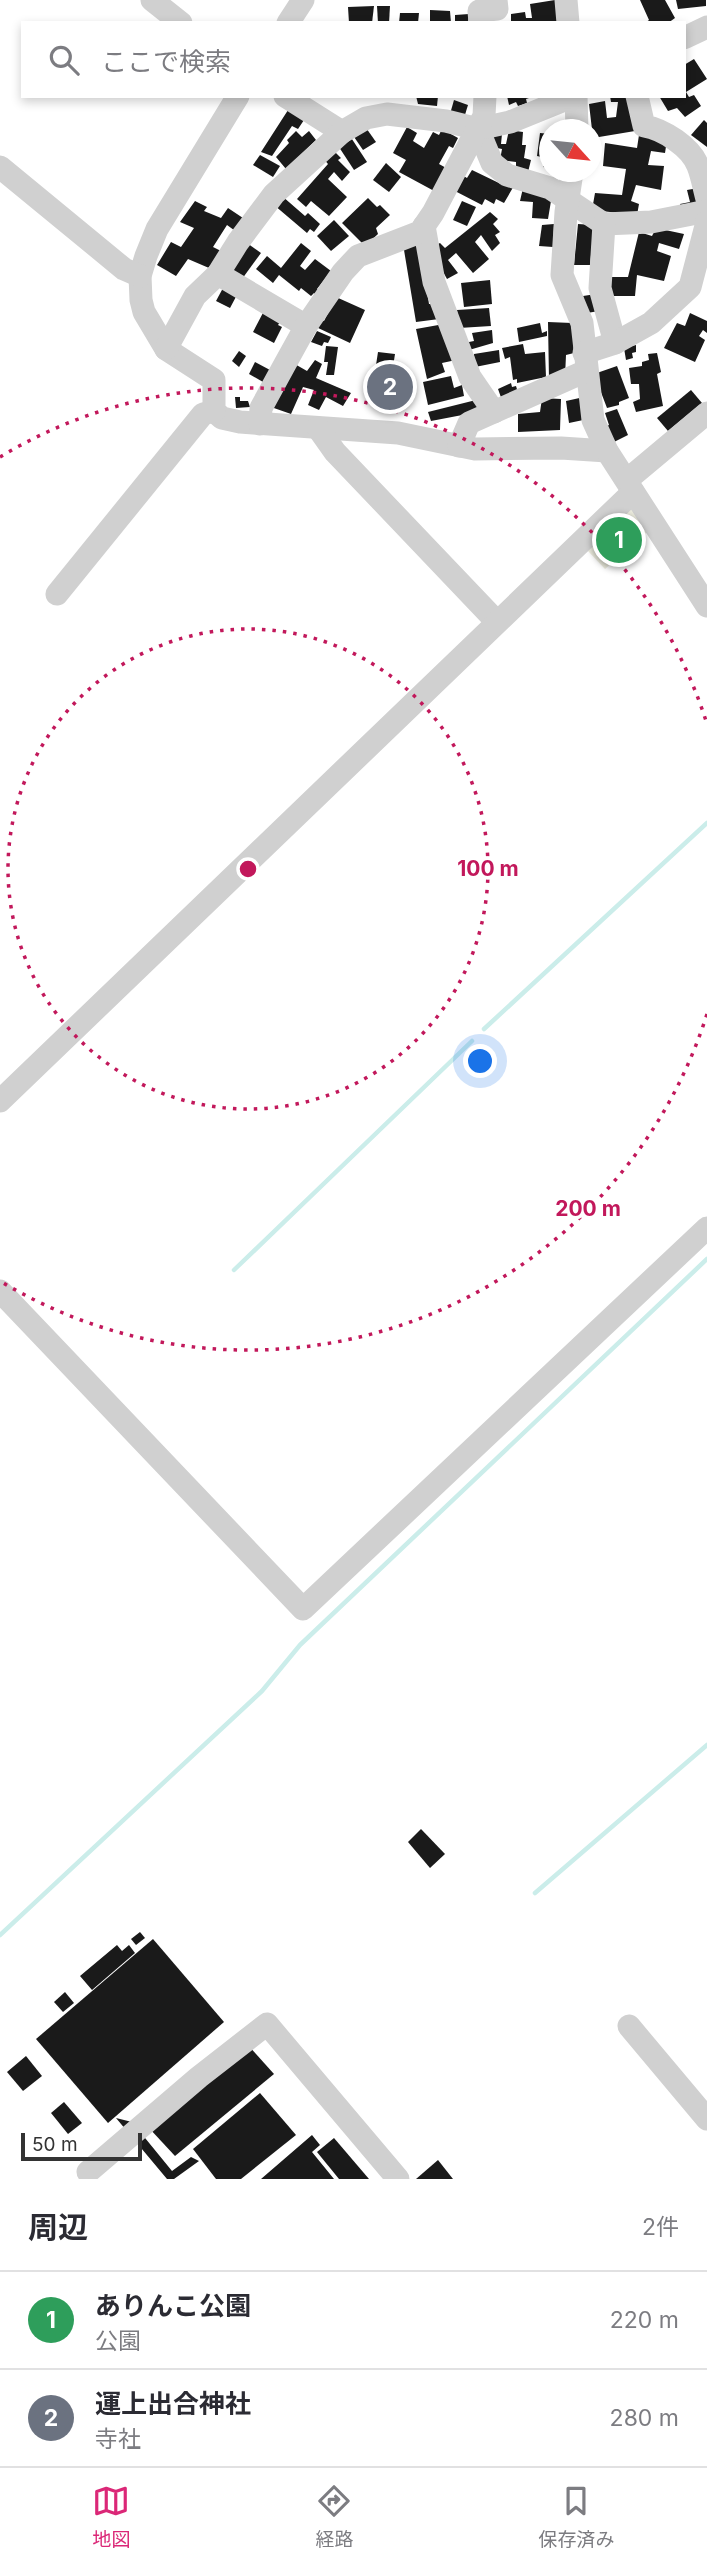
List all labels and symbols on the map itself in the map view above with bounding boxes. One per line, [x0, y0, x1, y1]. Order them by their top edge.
north arrow [539, 119, 602, 182]
pin: 2 [367, 361, 413, 413]
pin: 1 [596, 514, 642, 566]
text: 100 m [457, 856, 519, 881]
centre of rings [236, 857, 260, 881]
your location [463, 1044, 497, 1078]
text: 200 m [555, 1196, 621, 1221]
scale bar [21, 2130, 142, 2162]

